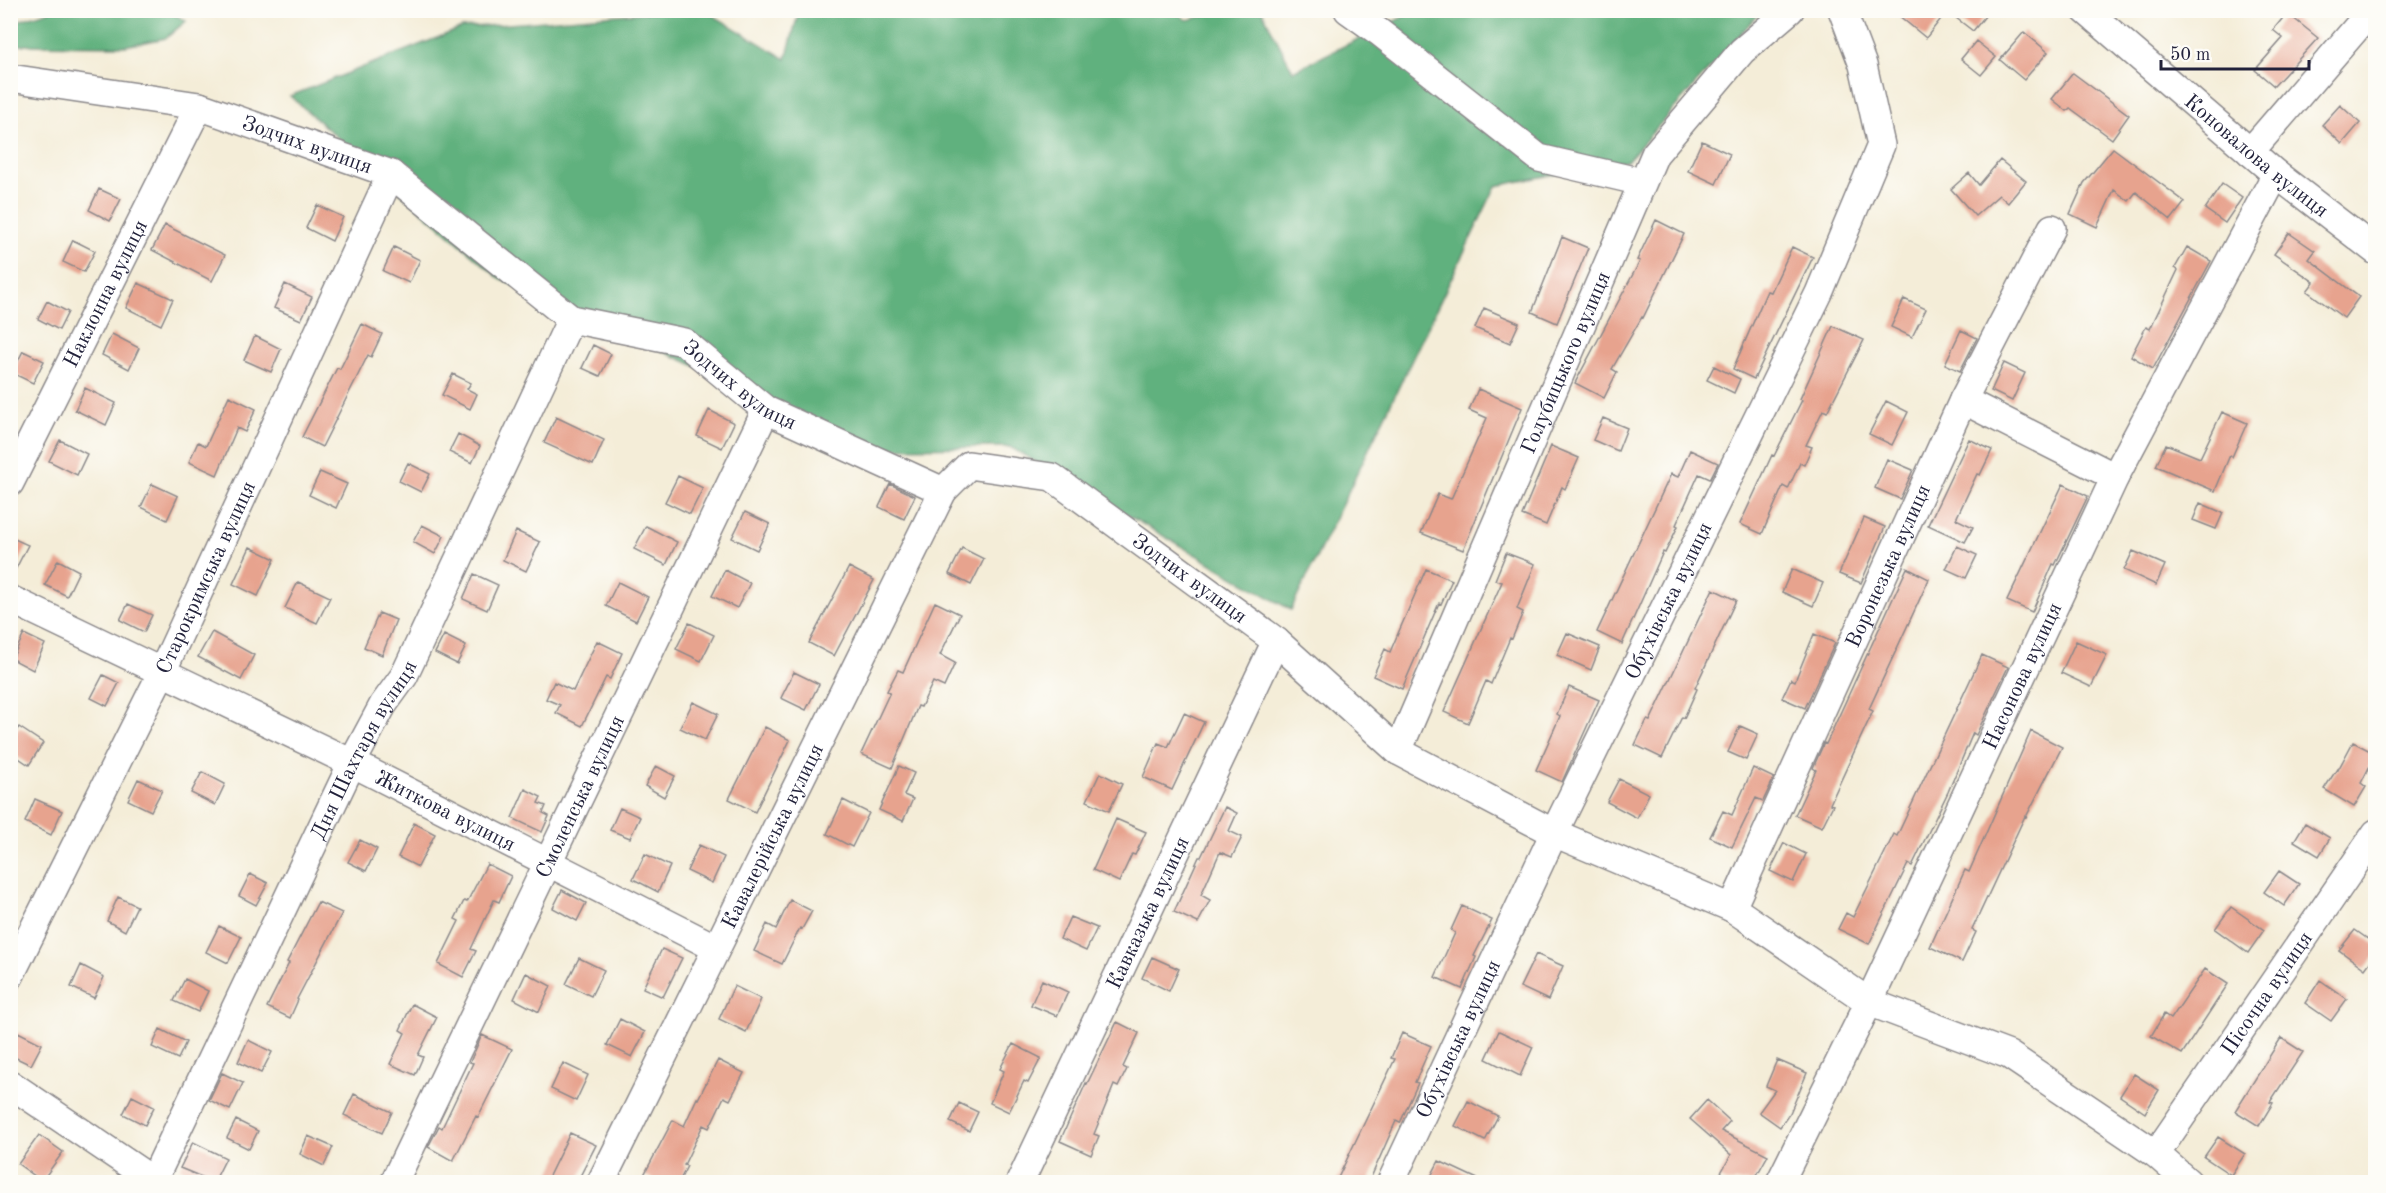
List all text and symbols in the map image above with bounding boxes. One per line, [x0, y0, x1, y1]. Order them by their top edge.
scale bar [2161, 33, 2310, 71]
text: 50 m [2170, 46, 2210, 64]
street label: Коновалова вулиця [2180, 91, 2332, 222]
street label: Зодчих вулиця [239, 113, 375, 178]
street label: Наклонна вулиця [61, 217, 152, 371]
street label: Голубицького вулиця [1518, 269, 1615, 457]
street label: Зодчих вулиця [678, 337, 799, 434]
street label: Старокримська вулиця [154, 478, 260, 678]
street label: Воронезька вулиця [1843, 482, 1935, 651]
street label: Обухівська вулиця [1622, 519, 1717, 683]
street label: Зодчих вулиця [1128, 530, 1250, 628]
street label: Насонова вулиця [1980, 600, 2067, 753]
street label: Дня Шахтаря вулиця [308, 658, 422, 843]
street label: Смоленська вулиця [533, 713, 629, 882]
street label: Кавалерійська вулиця [719, 741, 828, 933]
street label: Житкова вулиця [371, 768, 518, 856]
street label: Кавказька вулиця [1104, 834, 1194, 993]
street label: Пісочна вулиця [2218, 928, 2317, 1060]
street label: Обухівська вулиця [1413, 957, 1505, 1122]

